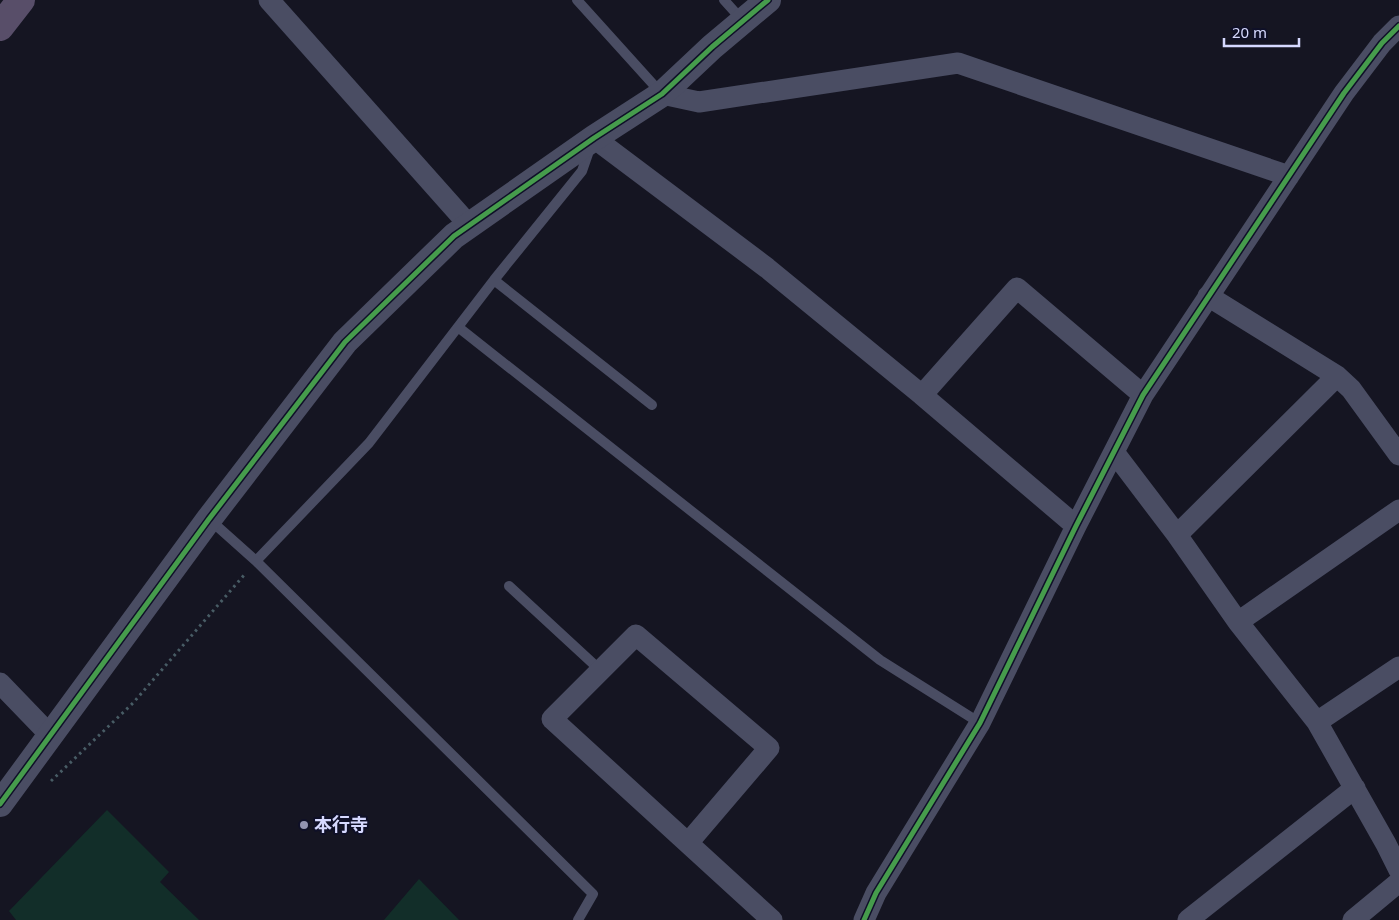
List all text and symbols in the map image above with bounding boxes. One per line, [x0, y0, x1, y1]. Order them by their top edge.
scale bar [1224, 15, 1299, 47]
text: 20 m [1232, 22, 1267, 42]
place label: 本行寺 [314, 812, 368, 836]
marker: 本行寺 [298, 819, 310, 831]

